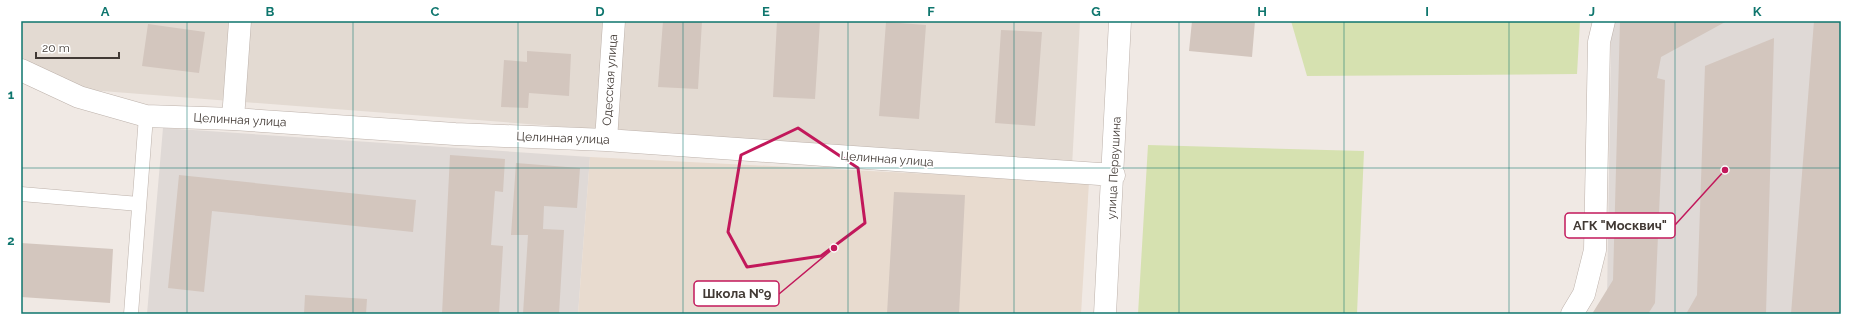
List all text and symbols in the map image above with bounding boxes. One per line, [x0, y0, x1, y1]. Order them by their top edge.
text: A [101, 4, 110, 19]
text: B [266, 4, 275, 19]
text: C [431, 4, 440, 19]
text: D [595, 4, 605, 19]
text: E [762, 4, 770, 19]
text: F [927, 4, 935, 19]
text: G [1091, 4, 1101, 19]
text: H [1257, 4, 1267, 19]
text: I [1425, 4, 1429, 19]
text: J [1589, 4, 1595, 19]
text: K [1753, 4, 1762, 19]
scale bar [36, 34, 119, 60]
street label: Одесская улица [600, 34, 620, 126]
text: 20 m [42, 41, 70, 55]
text: 1 [8, 87, 15, 102]
street label: Целинная улица [193, 111, 287, 129]
street label: улица Первушина [1104, 116, 1124, 220]
street label: Целинная улица [516, 129, 610, 147]
street label: Целинная улица [840, 149, 934, 169]
callout: АГК "Москвич" [1565, 213, 1675, 238]
text: АГК "Москвич" [1573, 218, 1667, 233]
text: 2 [7, 233, 15, 248]
callout: Школа №9 [694, 281, 779, 306]
text: Школа №9 [703, 286, 772, 301]

